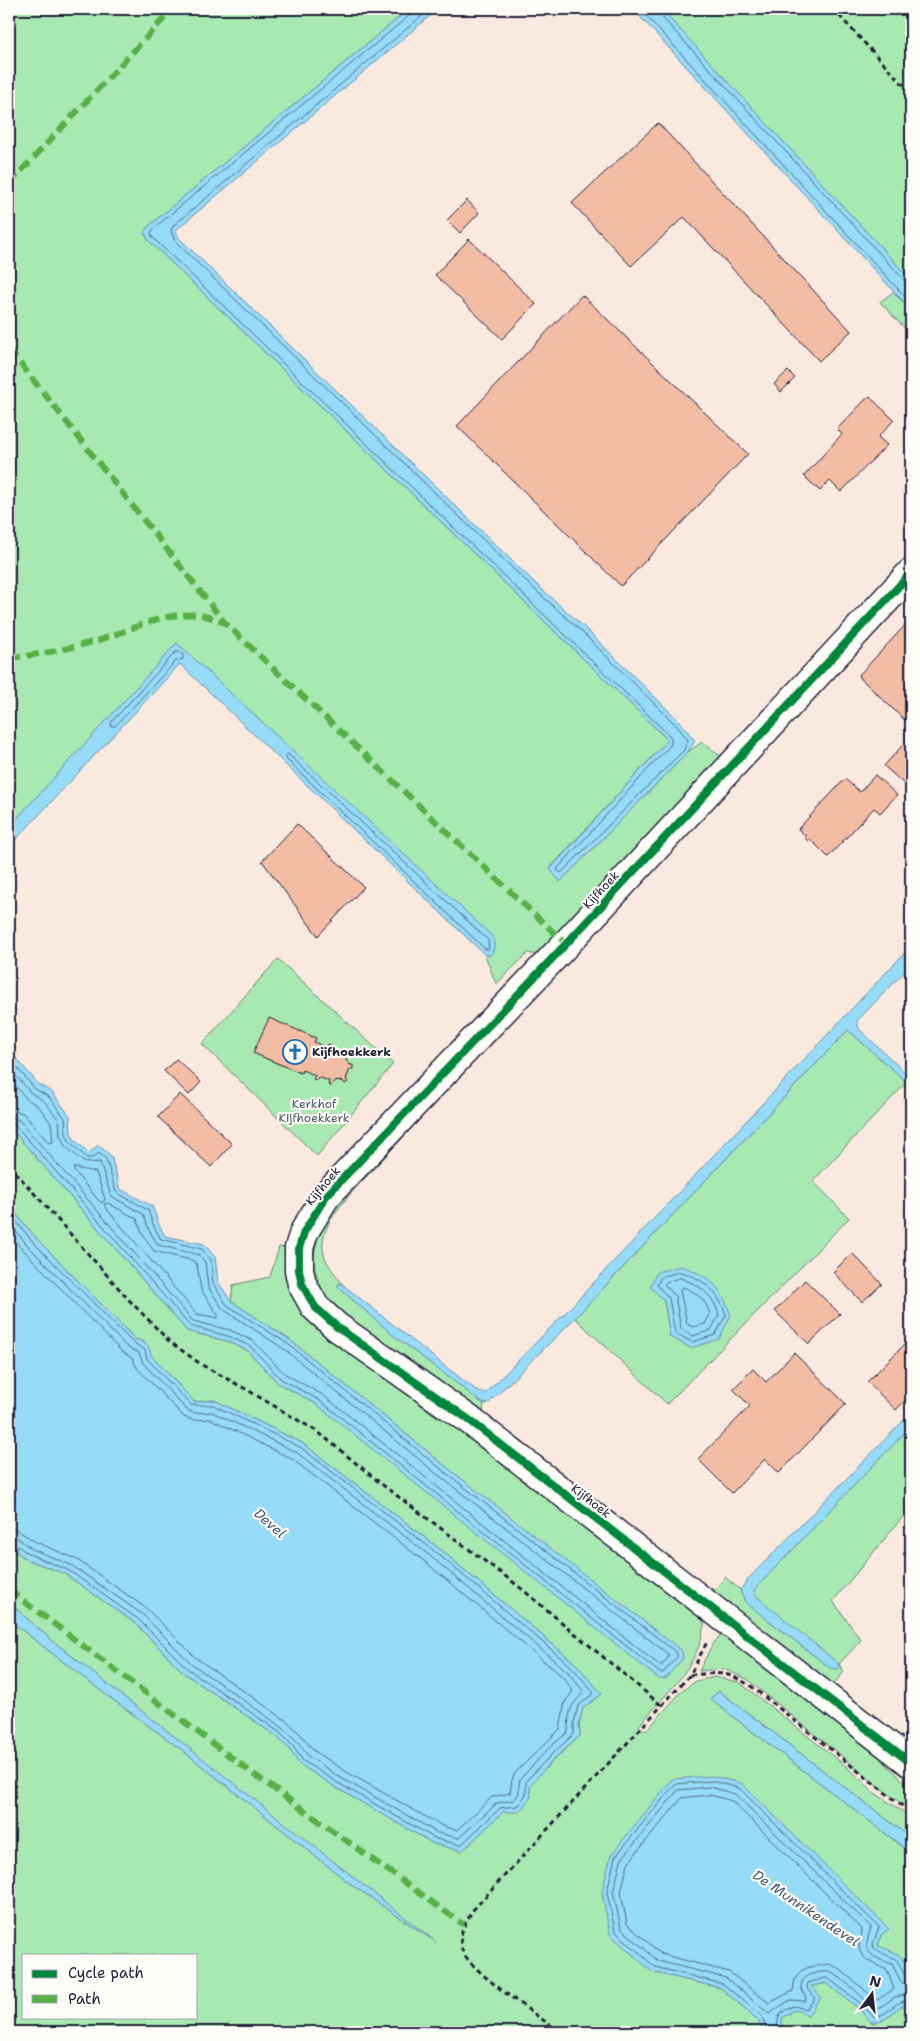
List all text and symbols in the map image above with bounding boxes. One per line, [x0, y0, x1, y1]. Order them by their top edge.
street label: Kijfhoek [579, 868, 623, 912]
church icon: Kijfhoekkerk [282, 1039, 308, 1065]
place label: Kijfhoekkerk [312, 1044, 391, 1060]
park label: Kerkhof Kijfhoekkerk [278, 1096, 350, 1126]
street label: Kijfhoek [302, 1163, 344, 1209]
street label: Kijfhoek [568, 1480, 614, 1522]
water label: Devel [250, 1504, 290, 1542]
water label: De Munnikendevel [749, 1866, 863, 1950]
legend [22, 1954, 198, 2018]
text: Cycle path [68, 1963, 144, 1983]
north arrow [848, 1968, 898, 2018]
text: N [868, 1971, 883, 1992]
text: Path [68, 1989, 101, 2009]

